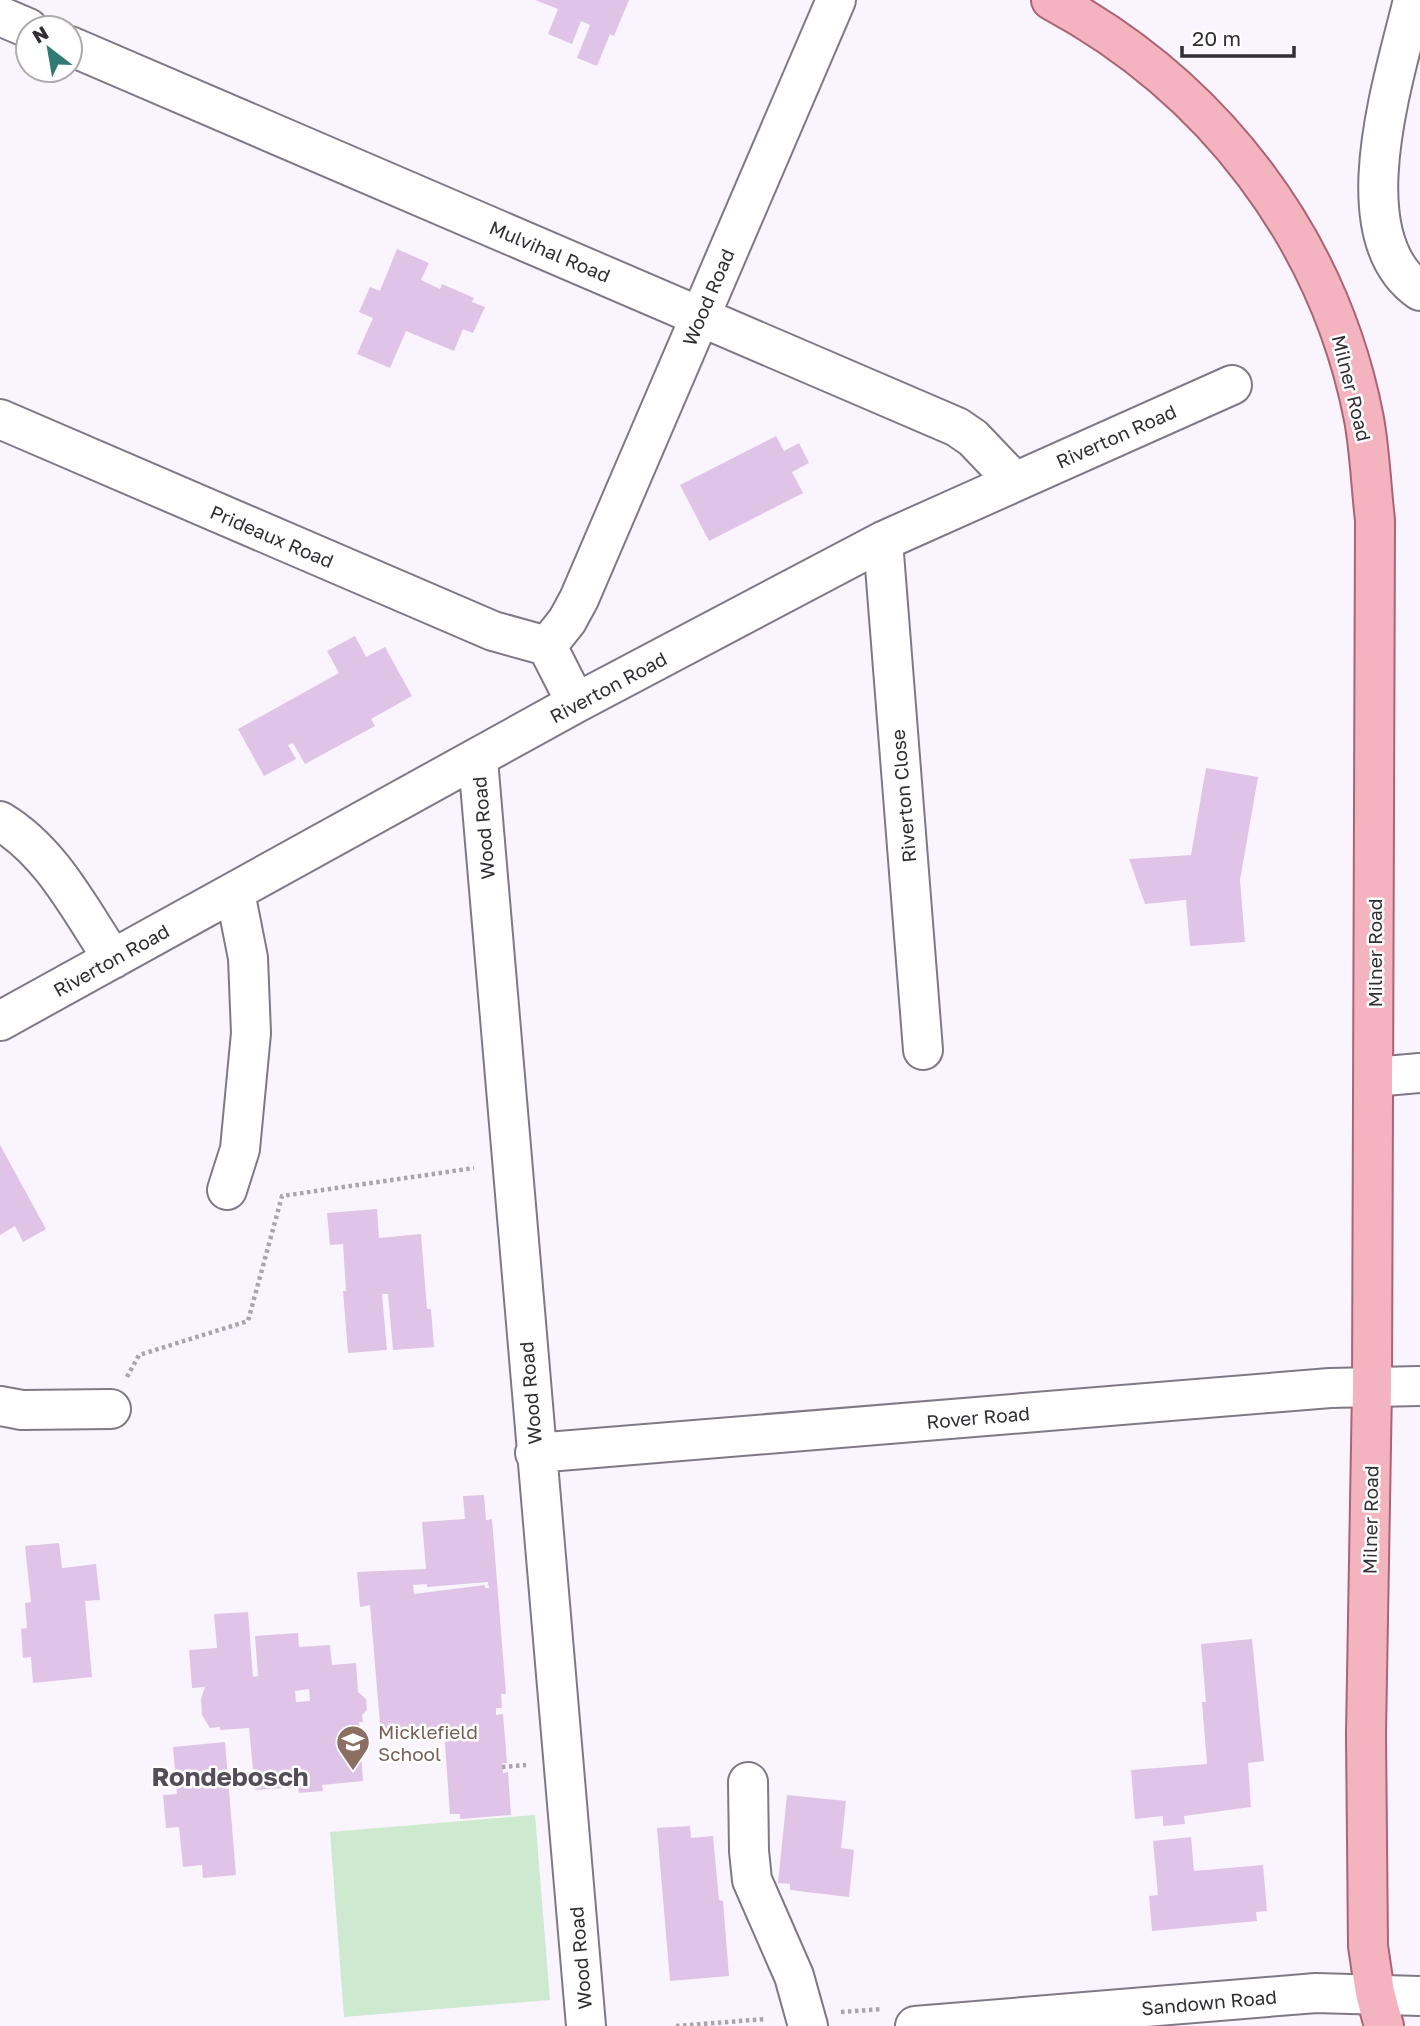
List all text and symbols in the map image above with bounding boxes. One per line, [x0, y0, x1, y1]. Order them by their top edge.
north arrow [14, 14, 84, 84]
scale bar [1182, 14, 1294, 58]
text: N [28, 20, 52, 48]
text: 20 m [1192, 25, 1241, 51]
street label: Mulvihal Road [486, 215, 614, 287]
street label: Wood Road [677, 245, 739, 349]
street label: Milner Road [1328, 332, 1376, 444]
street label: Riverton Road [1052, 399, 1180, 473]
street label: Prideaux Road [207, 500, 337, 572]
street label: Riverton Road [546, 647, 670, 727]
street label: Riverton Close [886, 728, 920, 864]
street label: Wood Road [467, 776, 499, 880]
street label: Milner Road [1363, 899, 1386, 1007]
street label: Riverton Road [49, 919, 173, 1001]
street label: Wood Road [514, 1341, 546, 1445]
street label: Rover Road [925, 1401, 1031, 1433]
street label: Milner Road [1358, 1465, 1382, 1575]
place label: Micklefield School [378, 1720, 478, 1765]
school or university icon: Micklefield School [334, 1723, 372, 1772]
district label: Rondebosch [151, 1761, 309, 1792]
street label: Wood Road [564, 1906, 596, 2010]
street label: Sandown Road [1140, 1985, 1278, 2019]

